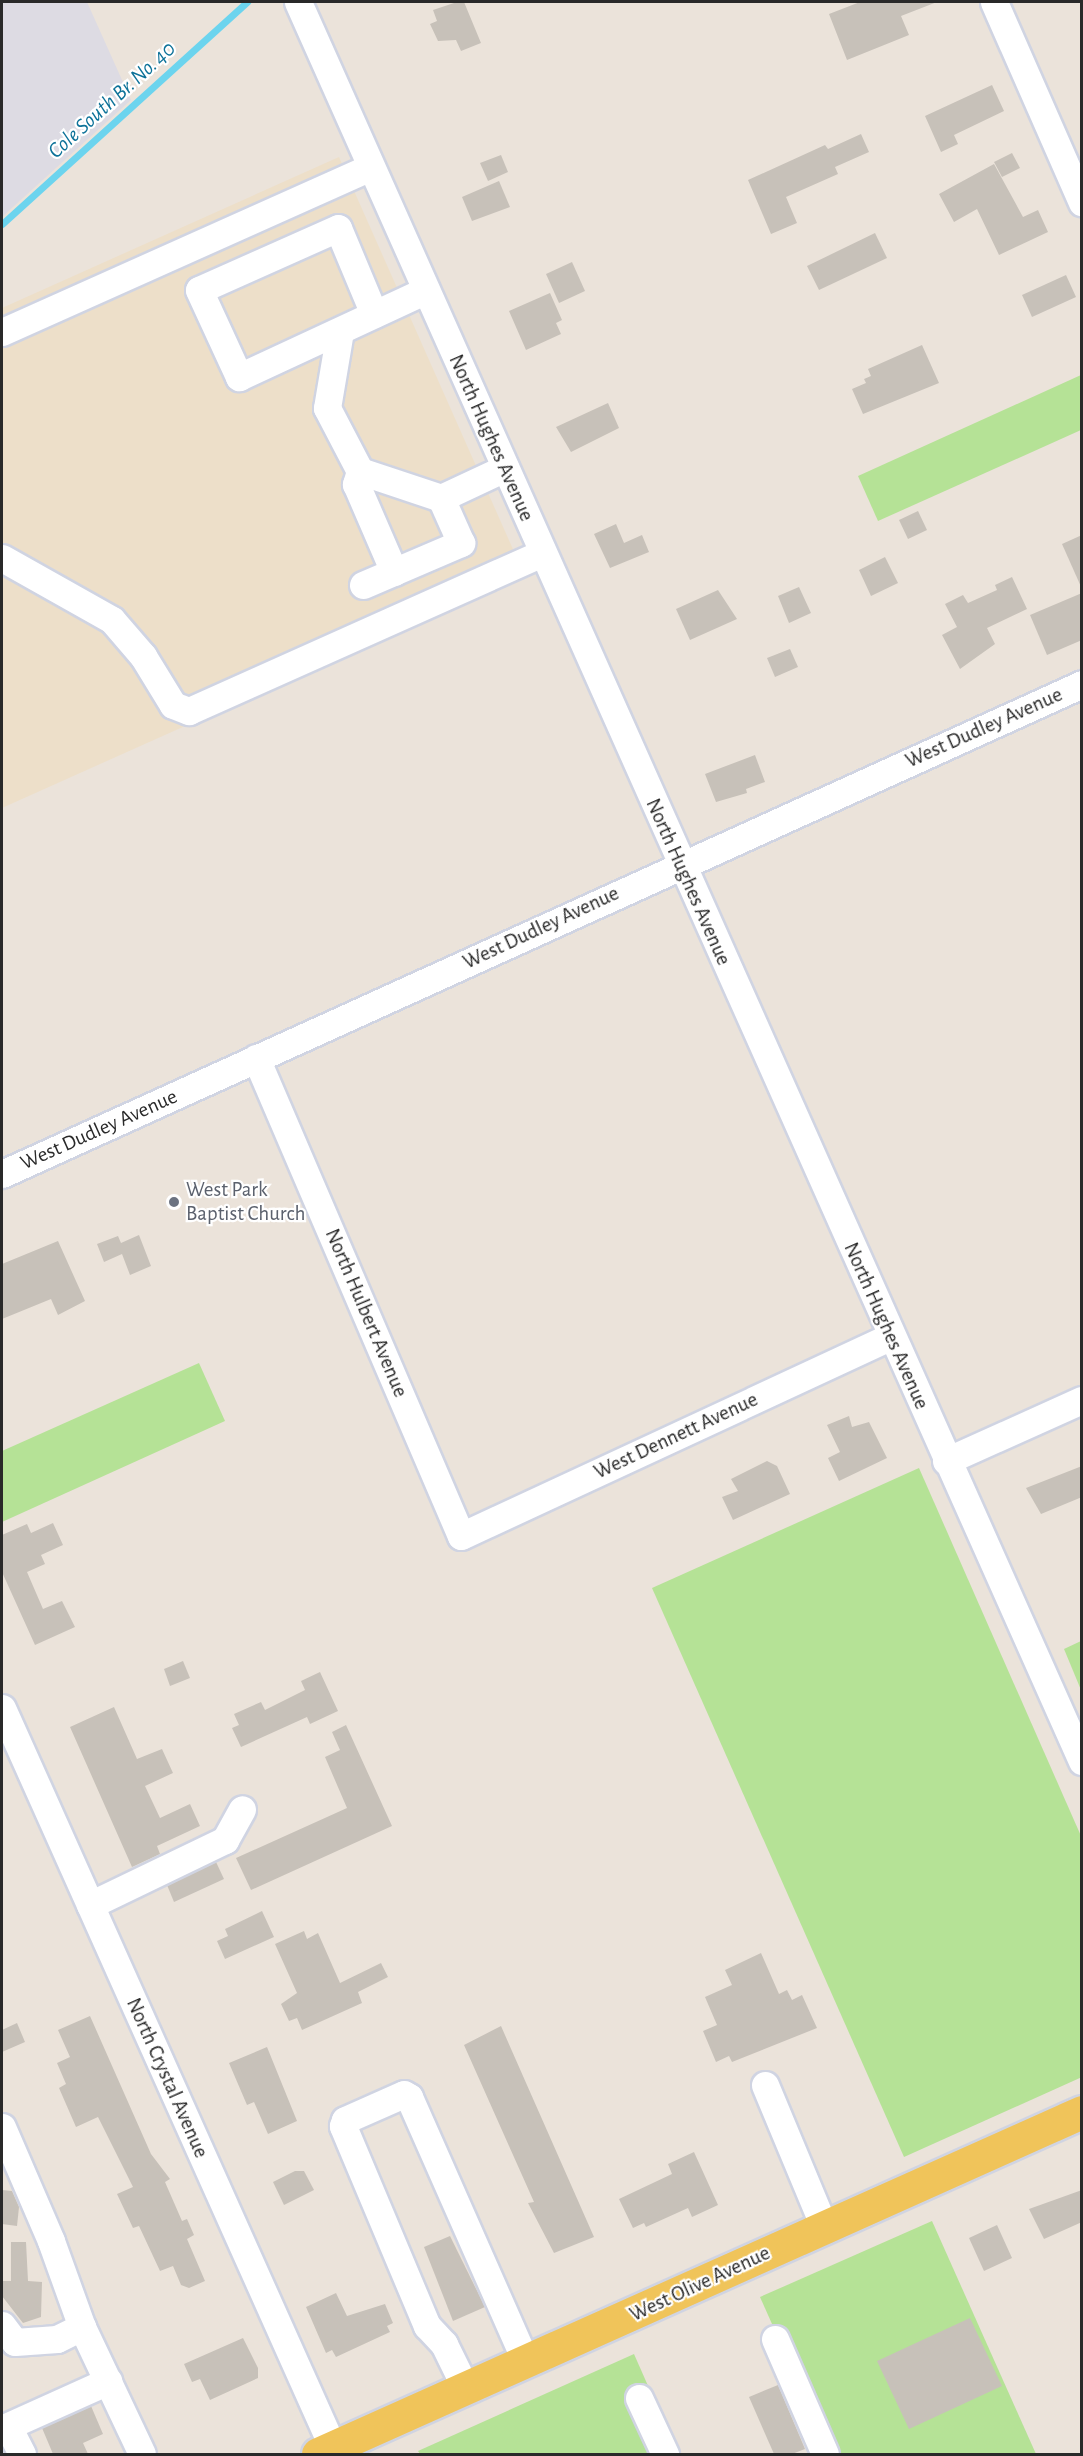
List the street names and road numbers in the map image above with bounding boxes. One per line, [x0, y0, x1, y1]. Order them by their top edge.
street label: North Hughes Avenue [443, 351, 539, 525]
street label: West Dudley Avenue [902, 682, 1066, 774]
street label: North Hughes Avenue [640, 795, 736, 969]
street label: West Dudley Avenue [459, 881, 623, 975]
street label: West Dudley Avenue [17, 1084, 181, 1176]
street label: North Hulbert Avenue [319, 1225, 413, 1401]
street label: North Hughes Avenue [838, 1239, 934, 1413]
street label: West Dennett Avenue [590, 1387, 762, 1485]
street label: North Crystal Avenue [120, 1994, 214, 2162]
street label: West Olive Avenue [626, 2240, 774, 2328]

